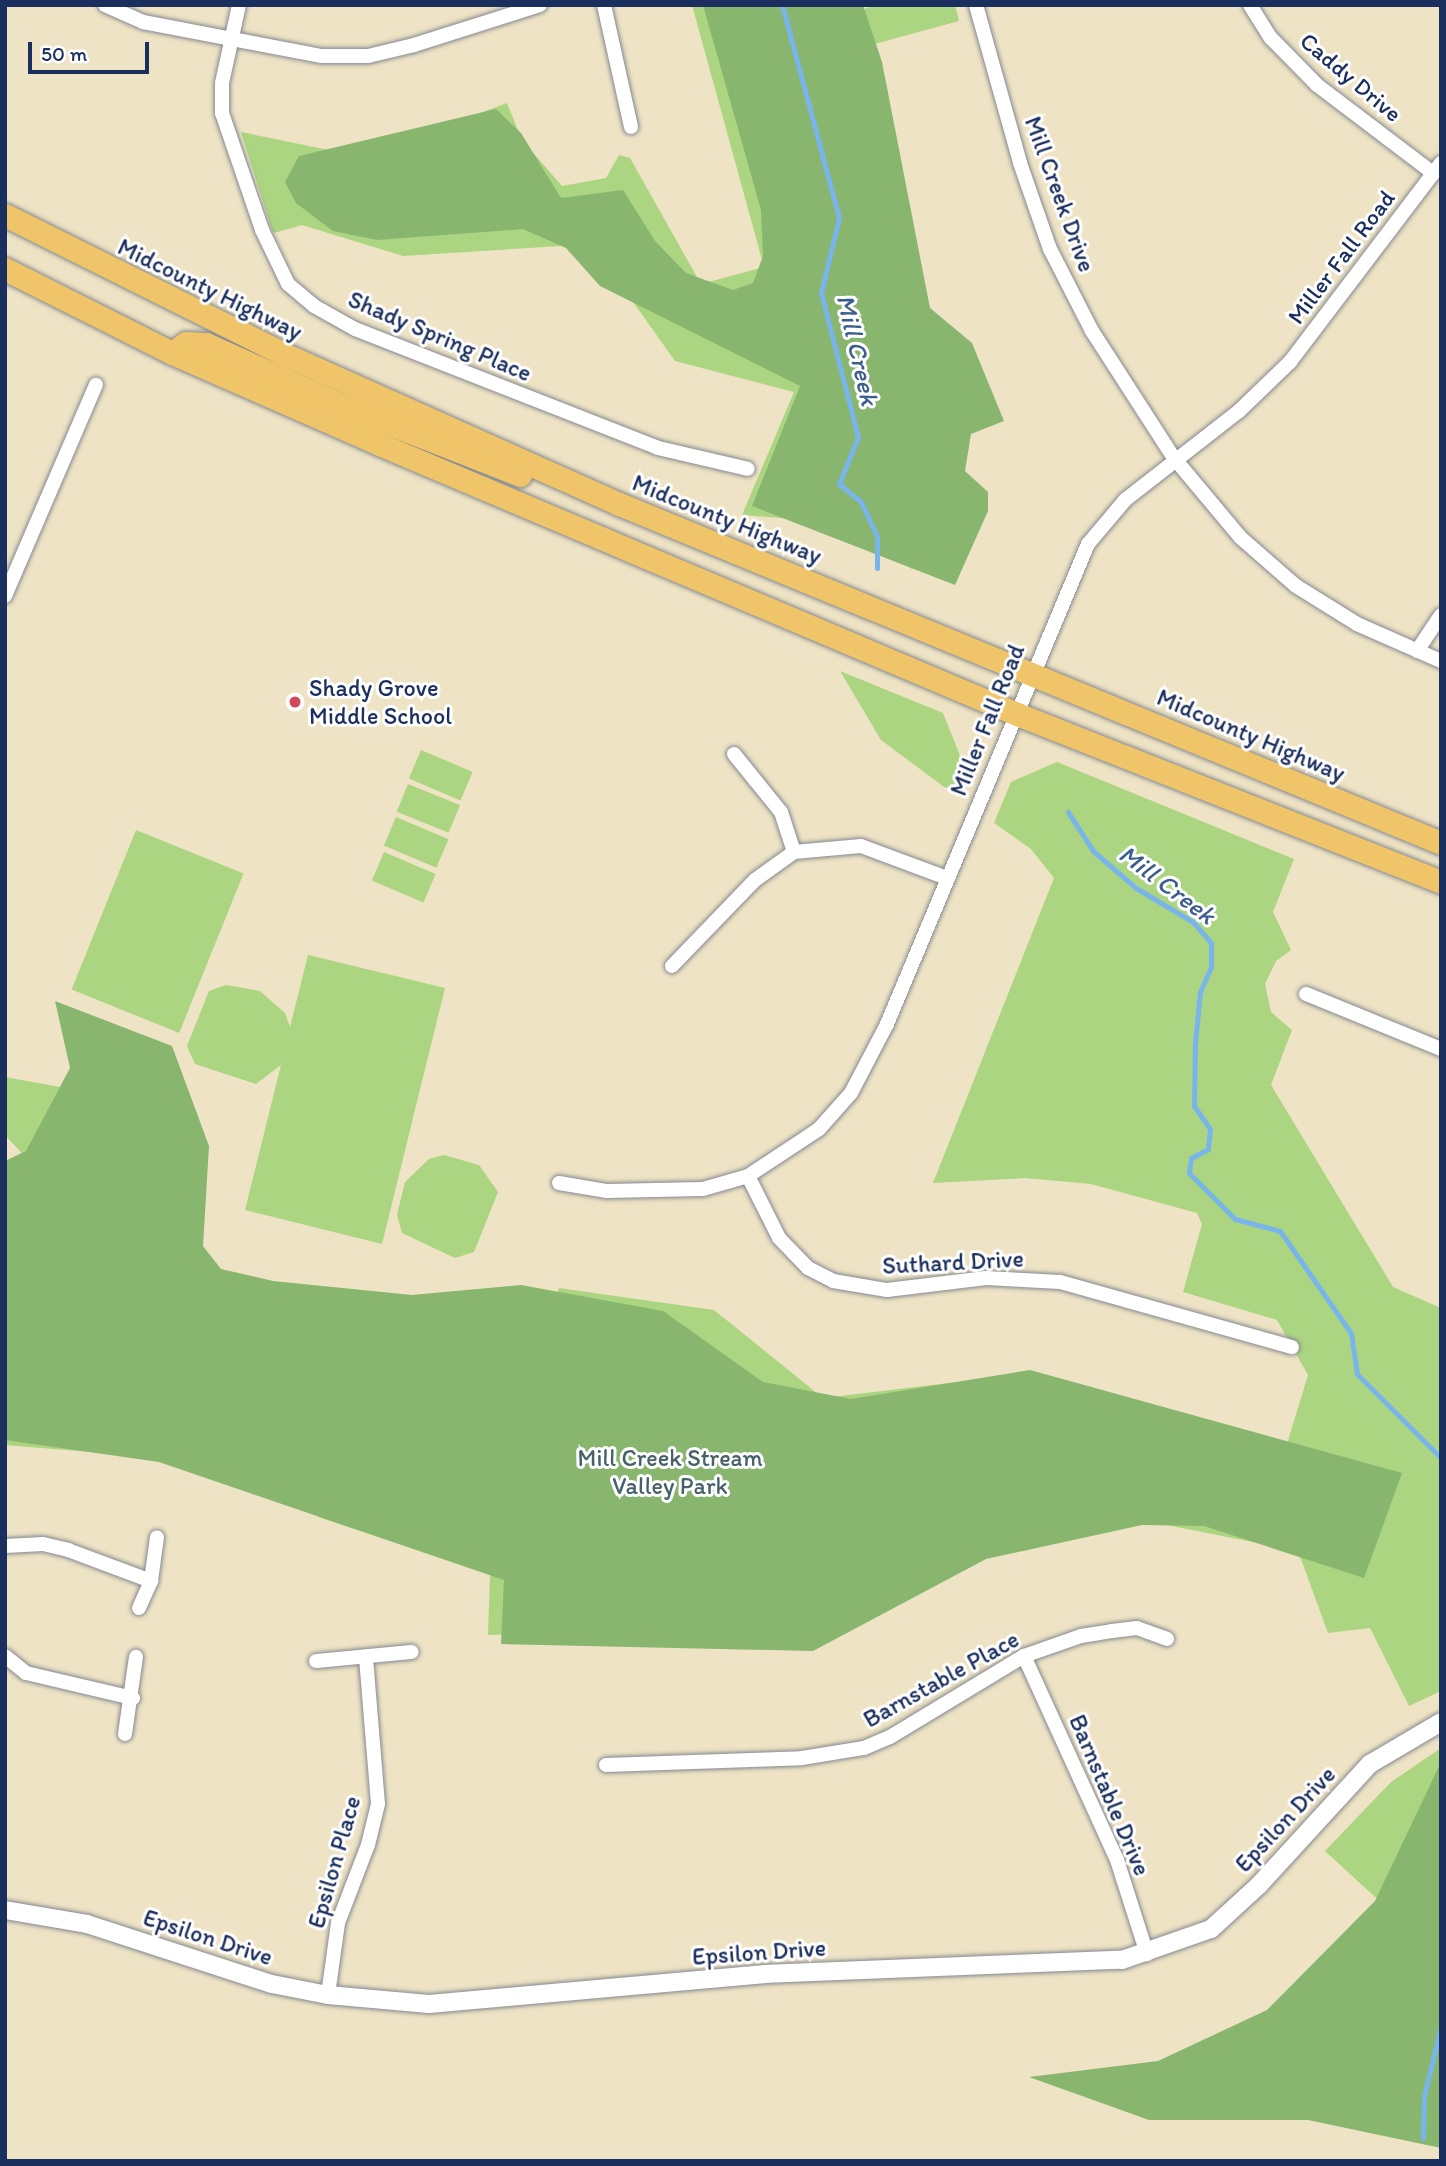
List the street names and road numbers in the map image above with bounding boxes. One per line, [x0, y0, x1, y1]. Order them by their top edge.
street label: Caddy Drive [1294, 26, 1408, 128]
street label: Mill Creek Drive [1019, 112, 1101, 276]
street label: Miller Fall Road [1281, 185, 1401, 329]
street label: Midcounty Highway [113, 232, 307, 346]
street label: Shady Spring Place [344, 284, 536, 388]
street label: Midcounty Highway [629, 468, 825, 570]
street label: Miller Fall Road [944, 641, 1030, 799]
street label: Midcounty Highway [1153, 683, 1349, 787]
street label: Suthard Drive [881, 1244, 1025, 1280]
street label: Barnstable Place [858, 1624, 1024, 1734]
street label: Barnstable Drive [1063, 1710, 1157, 1880]
street label: Epsilon Drive [1229, 1760, 1341, 1878]
street label: Epsilon Place [301, 1793, 367, 1931]
street label: Epsilon Drive [140, 1902, 276, 1972]
street label: Epsilon Drive [691, 1933, 827, 1971]

